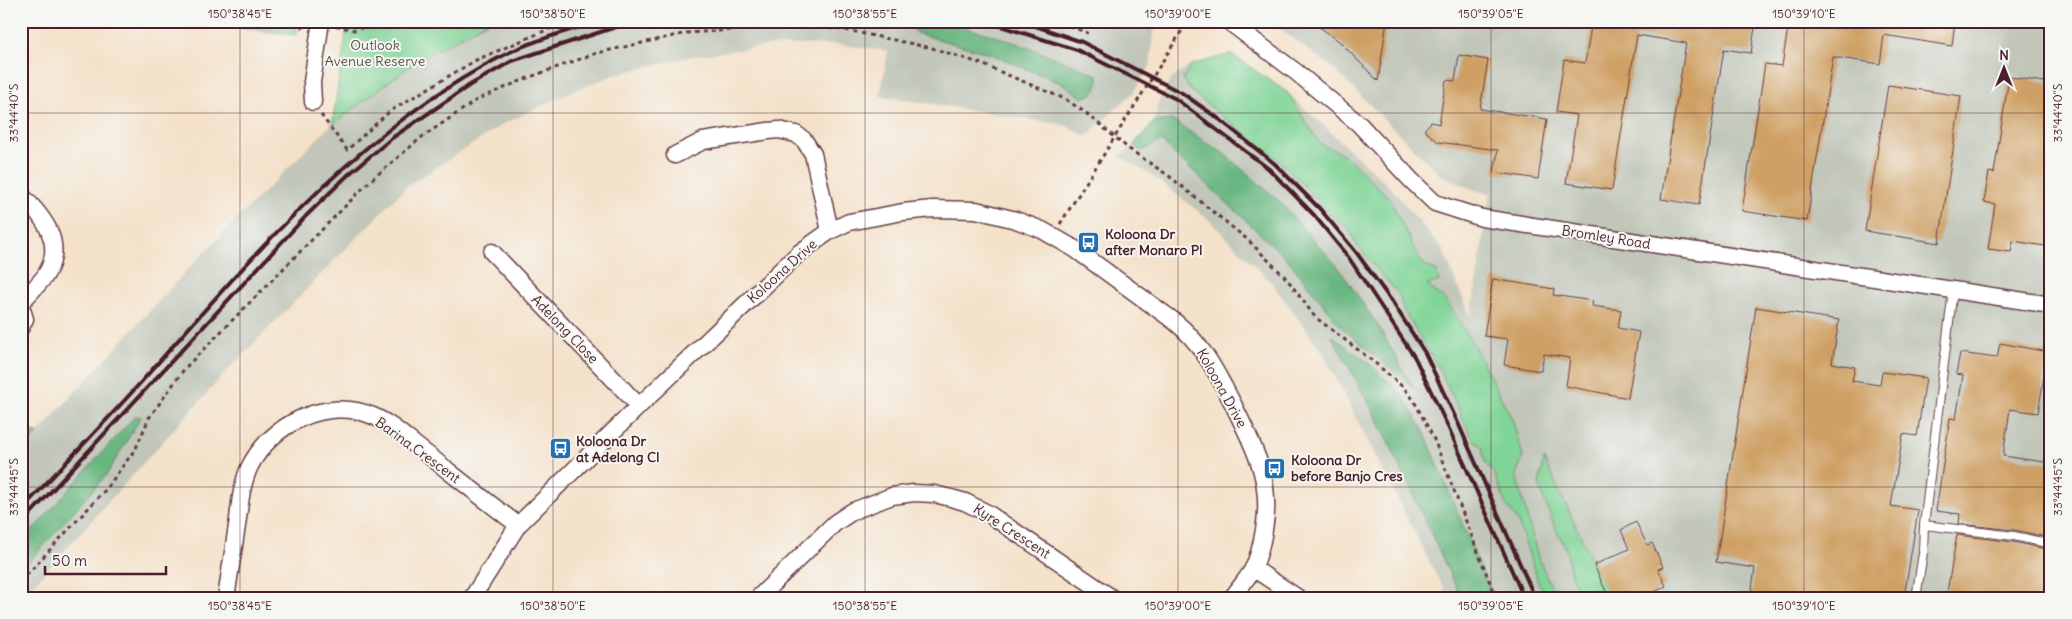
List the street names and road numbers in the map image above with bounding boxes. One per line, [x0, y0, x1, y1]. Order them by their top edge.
street label: Bromley Road [1560, 221, 1652, 253]
street label: Koloona Drive [743, 235, 821, 307]
street label: Adelong Close [528, 291, 602, 367]
street label: Koloona Drive [1193, 345, 1251, 431]
street label: Barina Crescent [372, 413, 464, 487]
street label: Kyre Crescent [970, 499, 1054, 563]

